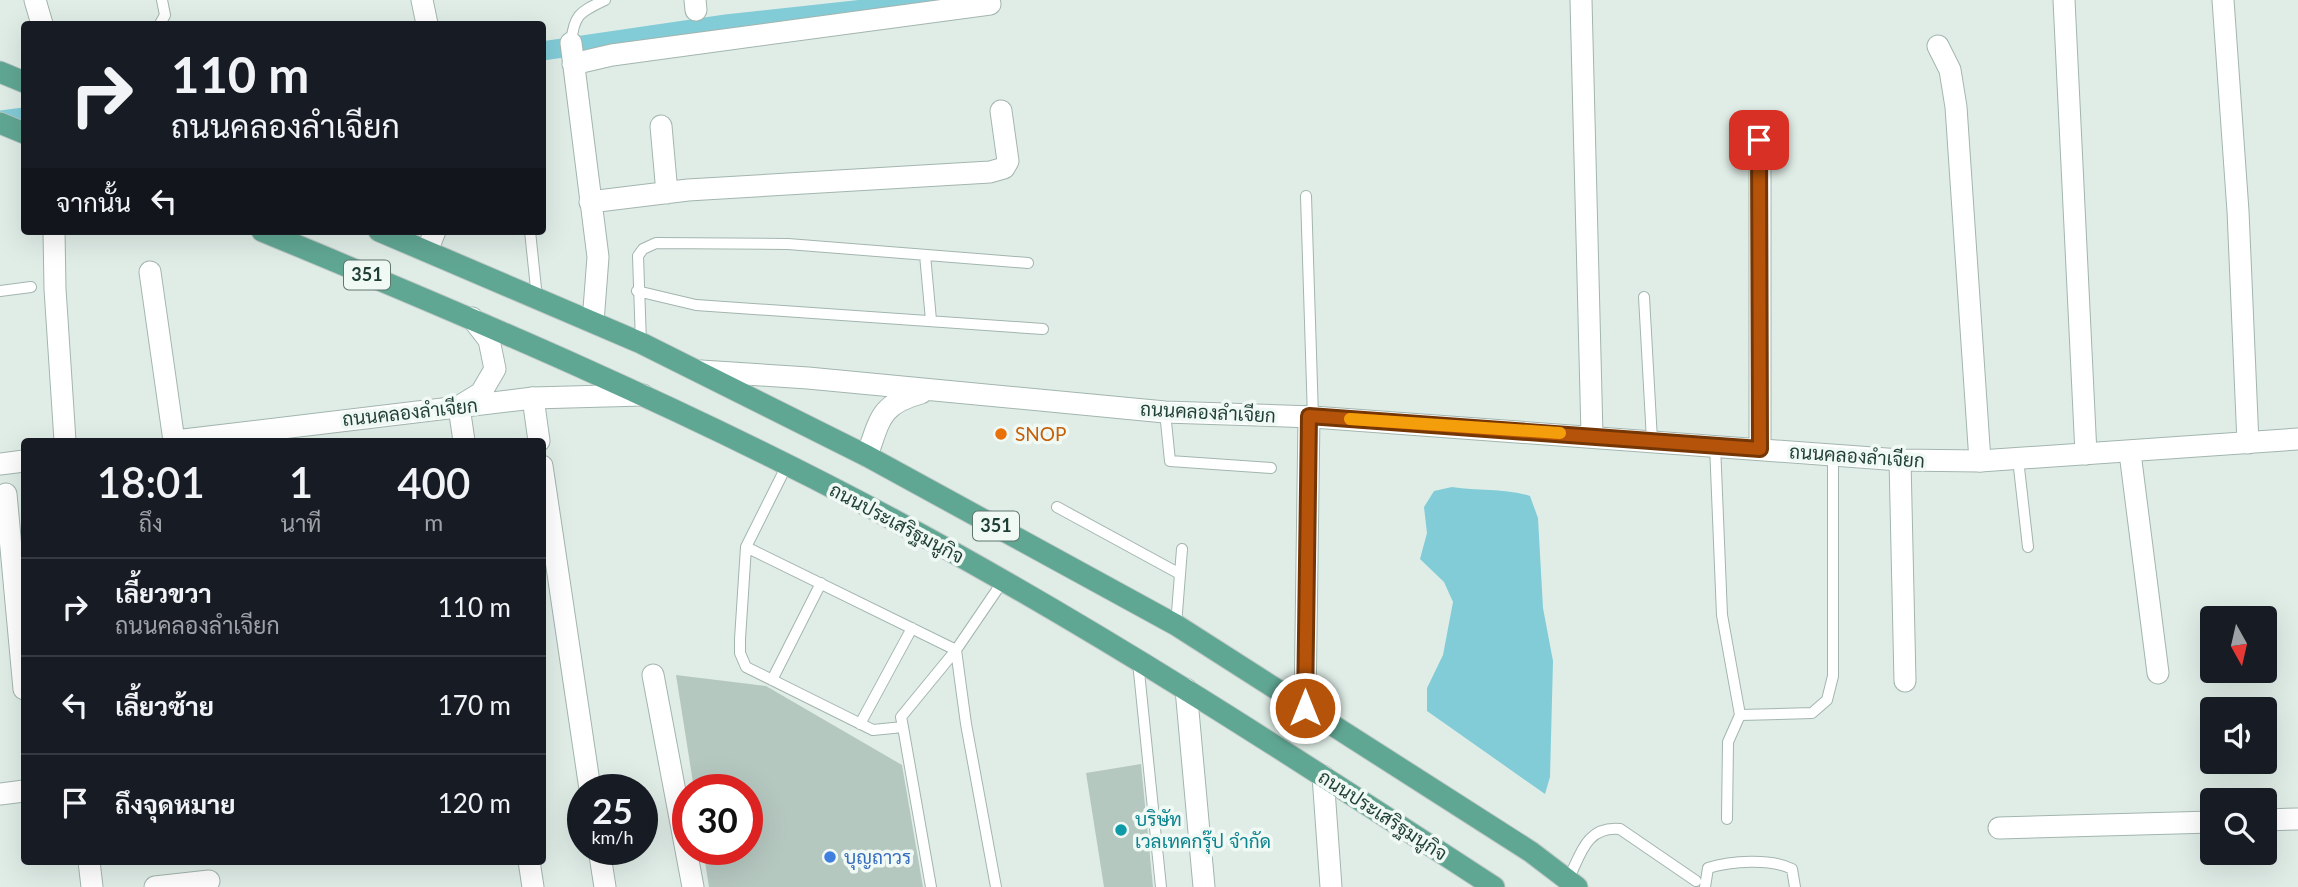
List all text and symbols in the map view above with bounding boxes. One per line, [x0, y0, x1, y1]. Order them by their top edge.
text: 110 m [171, 45, 309, 103]
icon: right [56, 49, 147, 140]
text: ถนนคลองลำเจียก [171, 106, 400, 145]
pin [1729, 110, 1789, 170]
icon: arrive [1740, 121, 1778, 159]
icon: left [145, 182, 183, 220]
text: จากนั้น [56, 186, 131, 218]
road number: 351 [344, 260, 390, 290]
street label: ถนนคลองลำเจียก [341, 393, 479, 430]
street label: ถนนคลองลำเจียก [1140, 396, 1277, 427]
place label: SNOP [1015, 422, 1066, 445]
marker: SNOP [993, 426, 1009, 442]
street label: ถนนคลองลำเจียก [1788, 439, 1926, 472]
text: 18:01 [97, 457, 205, 507]
text: 1 [289, 457, 313, 507]
text: 400 [397, 458, 470, 508]
street label: ถนนประเสริฐมนูกิจ [825, 478, 968, 570]
text: m [424, 508, 443, 536]
text: ถึง [139, 509, 163, 537]
text: นาที [281, 509, 321, 537]
road number: 351 [973, 512, 1019, 540]
text: เลี้ยวขวา [115, 577, 212, 609]
icon: right [56, 588, 94, 626]
text: 110 m [438, 591, 511, 623]
north arrow [2200, 606, 2277, 682]
map controls [2200, 606, 2277, 865]
text: ถนนคลองลำเจียก [115, 611, 280, 639]
position arrow [1268, 671, 1342, 745]
icon: left [56, 686, 94, 724]
text: 170 m [438, 689, 511, 721]
text: เลี้ยวซ้าย [115, 690, 214, 722]
button: sound [2200, 697, 2277, 774]
street label: ถนนประเสริฐมนูกิจ [1313, 764, 1452, 867]
speed limit sign: 30 [672, 774, 763, 865]
icon: arrive [56, 784, 94, 822]
text: 120 m [438, 787, 511, 819]
text: ถึงจุดหมาย [115, 788, 236, 820]
button: search [2200, 788, 2277, 865]
text: 25 [592, 789, 633, 831]
place label: บริษัท เวลเทคกรุ๊ป จำกัด [1135, 807, 1271, 854]
marker: บริษัท เวลเทคกรุ๊ป จำกัด [1113, 822, 1129, 838]
text: km/h [591, 826, 634, 848]
place label: บุญถาวร [844, 845, 911, 870]
marker: บุญถาวร [822, 849, 838, 865]

